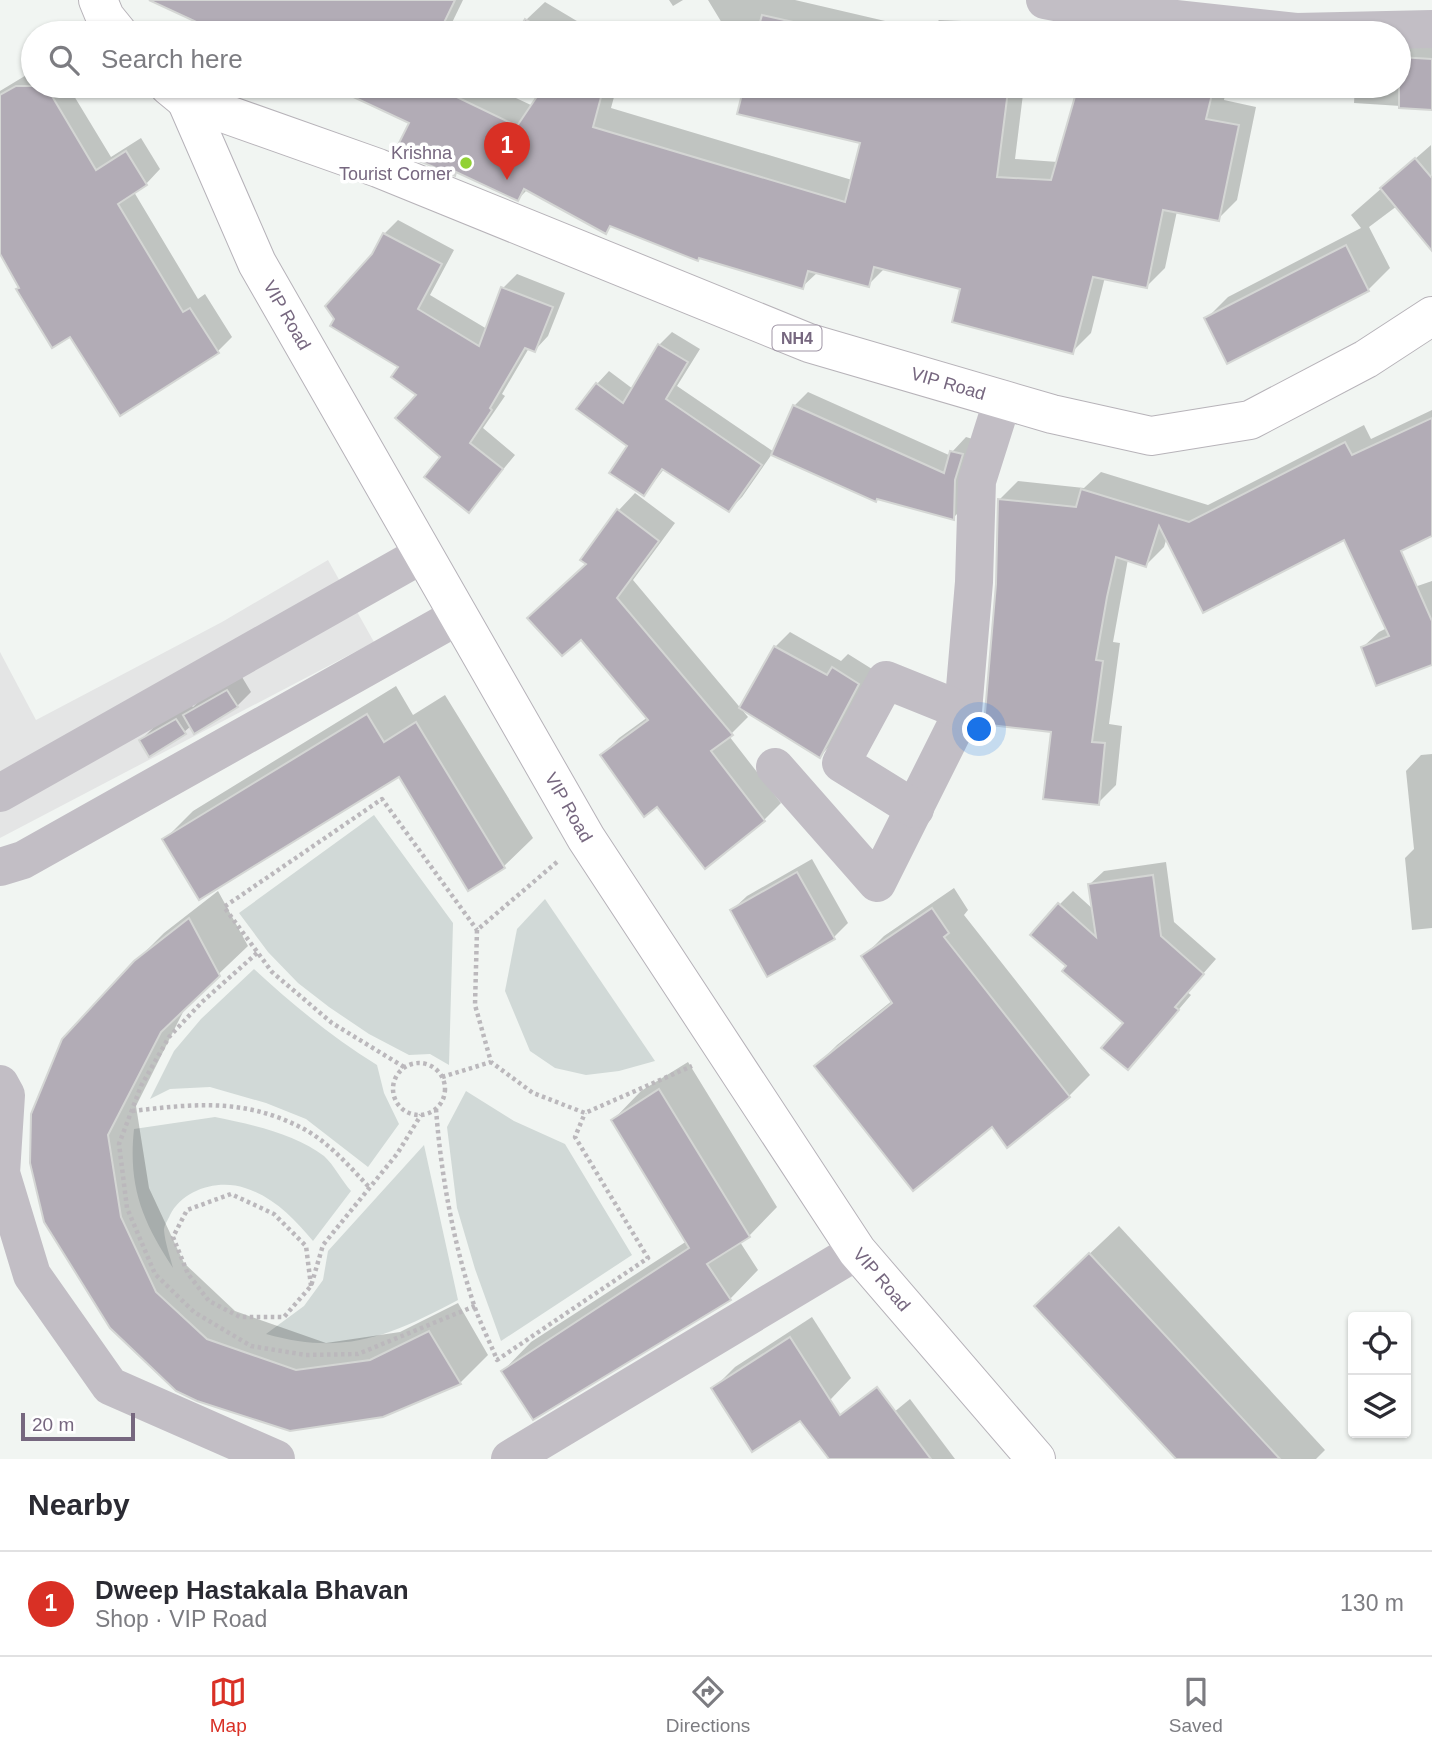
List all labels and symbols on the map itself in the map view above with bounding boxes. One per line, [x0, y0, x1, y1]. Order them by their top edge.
pin: 1 [484, 122, 530, 180]
place label: Krishna Tourist Corner [339, 143, 453, 184]
marker: Krishna Tourist Corner [458, 155, 474, 171]
street label: VIP Road [259, 277, 315, 354]
road number: NH4 [772, 326, 822, 350]
street label: VIP Road [909, 363, 988, 404]
your location [962, 712, 996, 746]
street label: VIP Road [541, 769, 596, 846]
street label: VIP Road [849, 1244, 914, 1315]
scale bar [21, 1410, 135, 1442]

